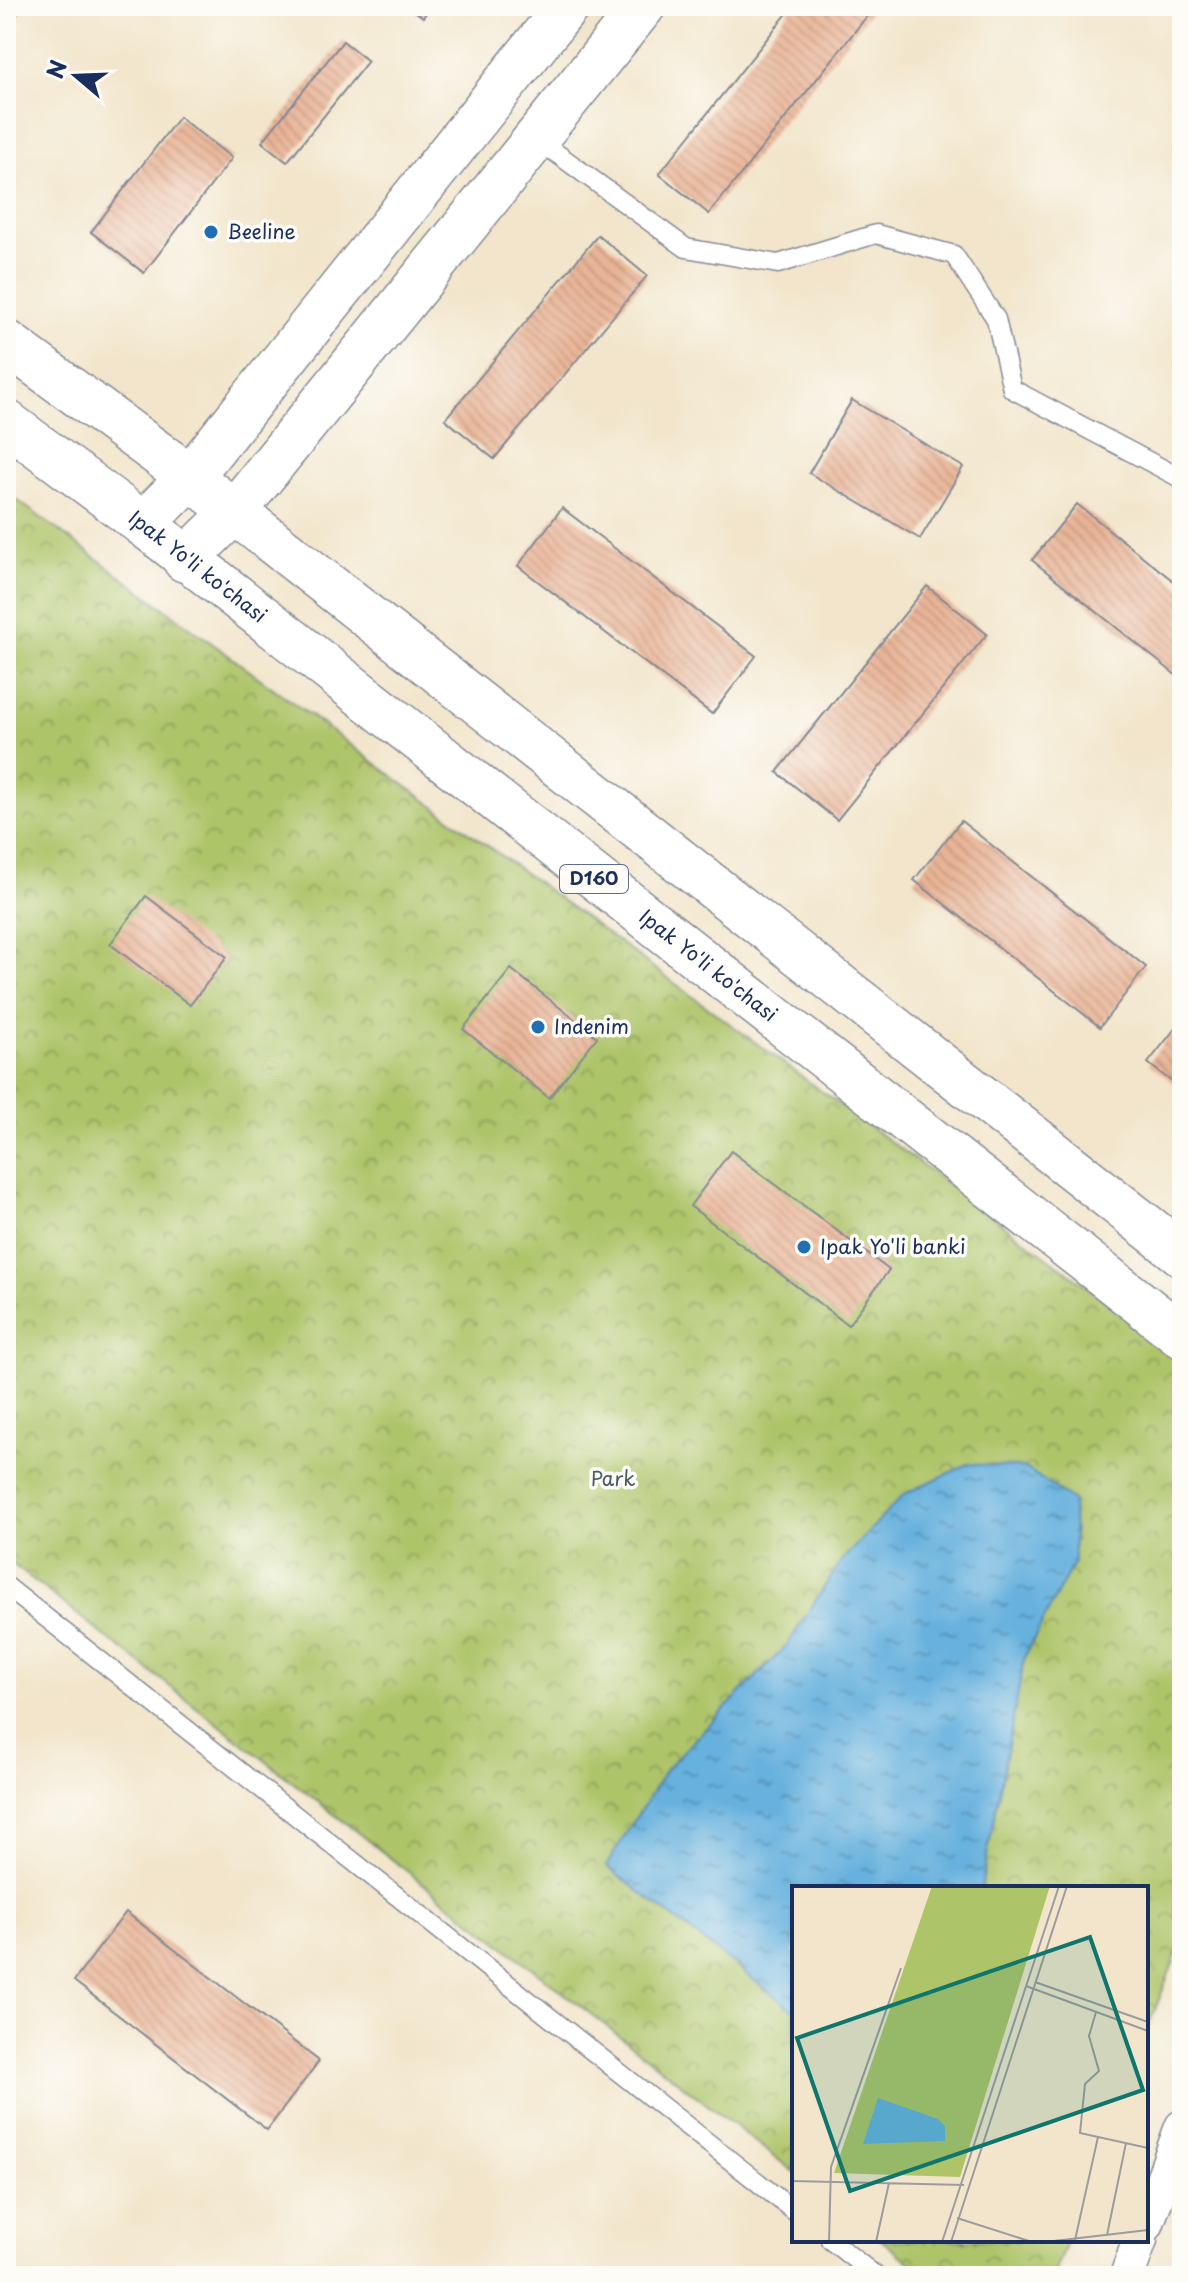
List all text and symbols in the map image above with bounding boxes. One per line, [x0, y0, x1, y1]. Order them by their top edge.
north arrow [36, 36, 116, 116]
text: N [37, 55, 74, 83]
place label: Beeline [227, 216, 296, 246]
marker: Beeline [202, 223, 220, 241]
street label: Ipak Yo'li ko'chasi [123, 502, 274, 629]
road number: D160 [560, 865, 628, 893]
street label: Ipak Yo'li ko'chasi [633, 901, 784, 1028]
place label: Indenim [554, 1011, 629, 1041]
marker: Indenim [529, 1018, 547, 1036]
place label: Ipak Yo'li banki [820, 1231, 966, 1261]
marker: Ipak Yo'li banki [795, 1238, 813, 1256]
park label: Park [591, 1463, 635, 1493]
inset map [792, 1886, 1148, 2242]

